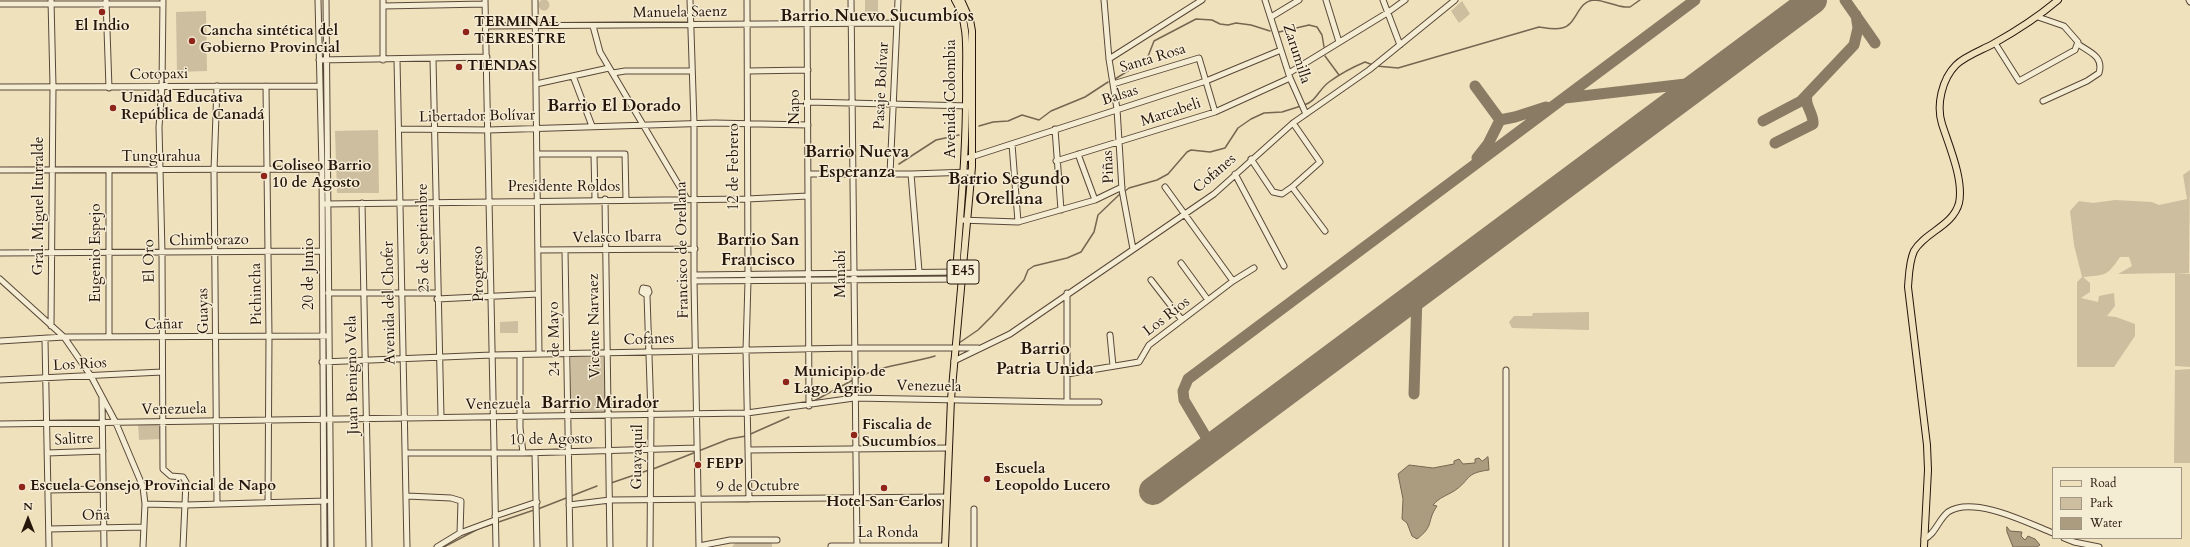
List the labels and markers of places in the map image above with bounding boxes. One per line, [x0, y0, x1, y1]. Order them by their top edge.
marker: El Indio [97, 7, 107, 17]
place label: TERMINAL TERRESTRE [474, 14, 566, 49]
place label: El Indio [74, 18, 130, 36]
place label: Cancha sintética del Gobierno Provincial [200, 23, 340, 58]
marker: TERMINAL TERRESTRE [461, 27, 471, 37]
marker: Cancha sintética del Gobierno Provincial [187, 36, 197, 46]
place label: TIENDAS [467, 58, 537, 76]
marker: TIENDAS [454, 62, 464, 72]
place label: Unidad Educativa República de Canadá [121, 90, 265, 125]
marker: Unidad Educativa República de Canadá [108, 103, 118, 113]
place label: Coliseo Barrio 10 de Agosto [272, 158, 371, 193]
marker: Coliseo Barrio 10 de Agosto [259, 171, 269, 181]
place label: Municipio de Lago Agrio [794, 364, 886, 399]
marker: Municipio de Lago Agrio [781, 377, 791, 387]
place label: Fiscalia de Sucumbíos [862, 417, 936, 452]
marker: Fiscalia de Sucumbíos [849, 430, 859, 440]
place label: FEPP [706, 456, 744, 474]
marker: FEPP [693, 460, 703, 470]
place label: Escuela Leopoldo Lucero [995, 461, 1110, 496]
marker: Escuela Leopoldo Lucero [982, 474, 992, 484]
place label: Escuela Consejo Provincial de Napo [30, 478, 276, 496]
marker: Escuela Consejo Provincial de Napo [17, 482, 27, 492]
marker: Hotel San Carlos [879, 483, 889, 493]
place label: Hotel San Carlos [826, 494, 942, 512]

